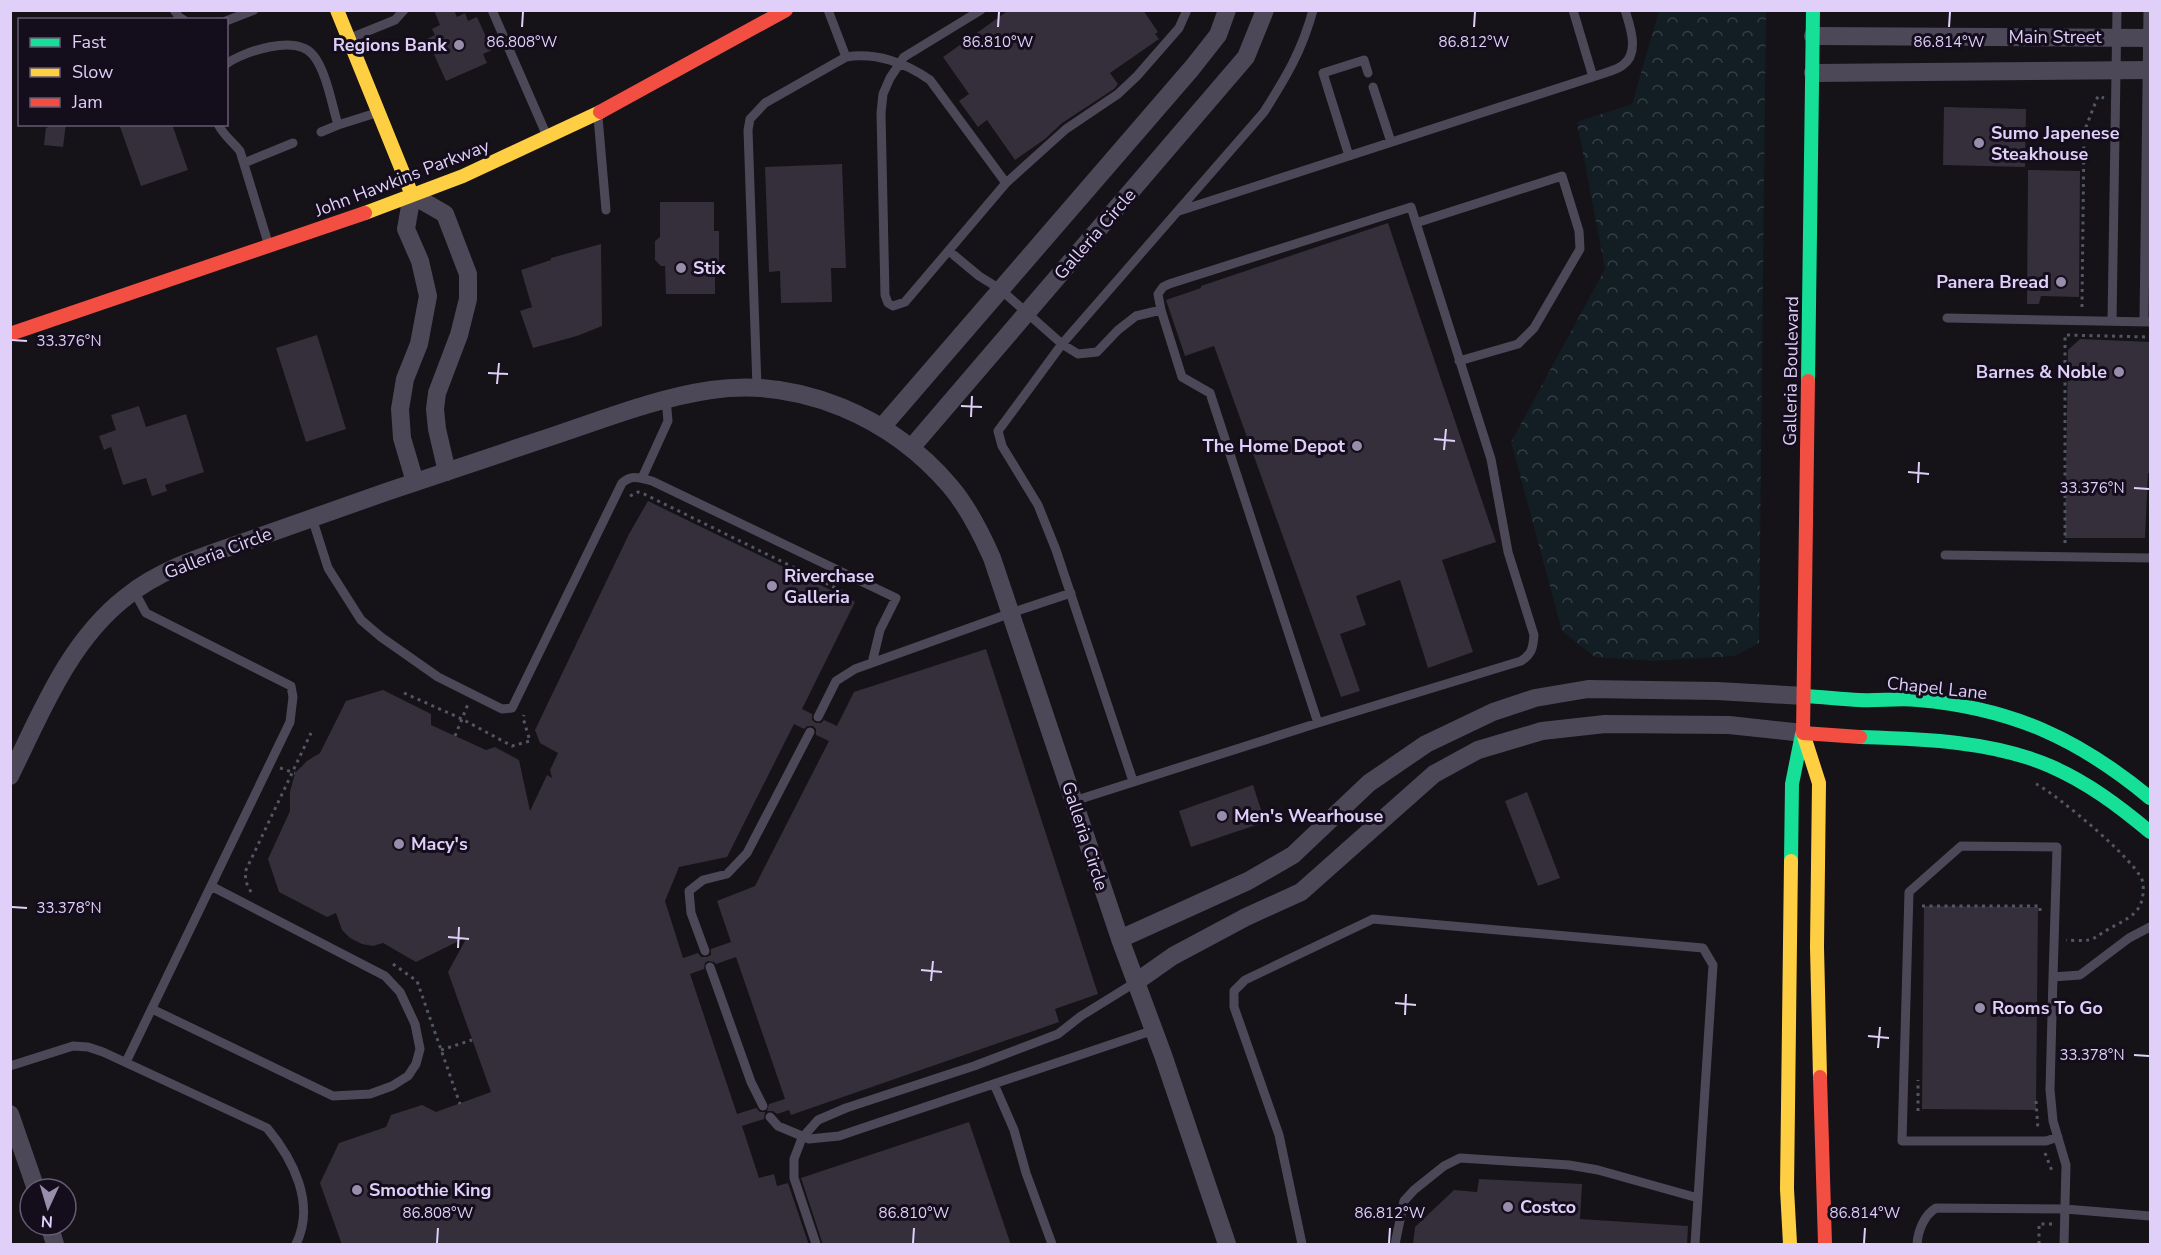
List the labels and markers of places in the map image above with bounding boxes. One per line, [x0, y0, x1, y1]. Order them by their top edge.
place label: Regions Bank [333, 33, 447, 57]
marker: Regions Bank [452, 38, 466, 52]
place label: Sumo Japenese Steakhouse [1991, 121, 2120, 166]
marker: Sumo Japenese Steakhouse [1972, 136, 1986, 150]
place label: Stix [693, 256, 726, 280]
marker: Stix [674, 261, 688, 275]
place label: Panera Bread [1936, 270, 2049, 294]
marker: Panera Bread [2054, 275, 2068, 289]
place label: Barnes & Noble [1976, 360, 2107, 384]
marker: Barnes & Noble [2112, 365, 2126, 379]
place label: The Home Depot [1203, 434, 1345, 458]
marker: The Home Depot [1350, 439, 1364, 453]
place label: Riverchase Galleria [784, 564, 875, 609]
marker: Riverchase Galleria [765, 579, 779, 593]
place label: Men's Wearhouse [1234, 804, 1384, 828]
marker: Men's Wearhouse [1215, 809, 1229, 823]
place label: Macy's [411, 832, 468, 856]
marker: Macy's [392, 837, 406, 851]
place label: Rooms To Go [1992, 996, 2103, 1020]
marker: Rooms To Go [1973, 1001, 1987, 1015]
place label: Smoothie King [369, 1178, 491, 1202]
marker: Smoothie King [350, 1183, 364, 1197]
place label: Costco [1520, 1195, 1576, 1219]
marker: Costco [1501, 1200, 1515, 1214]

